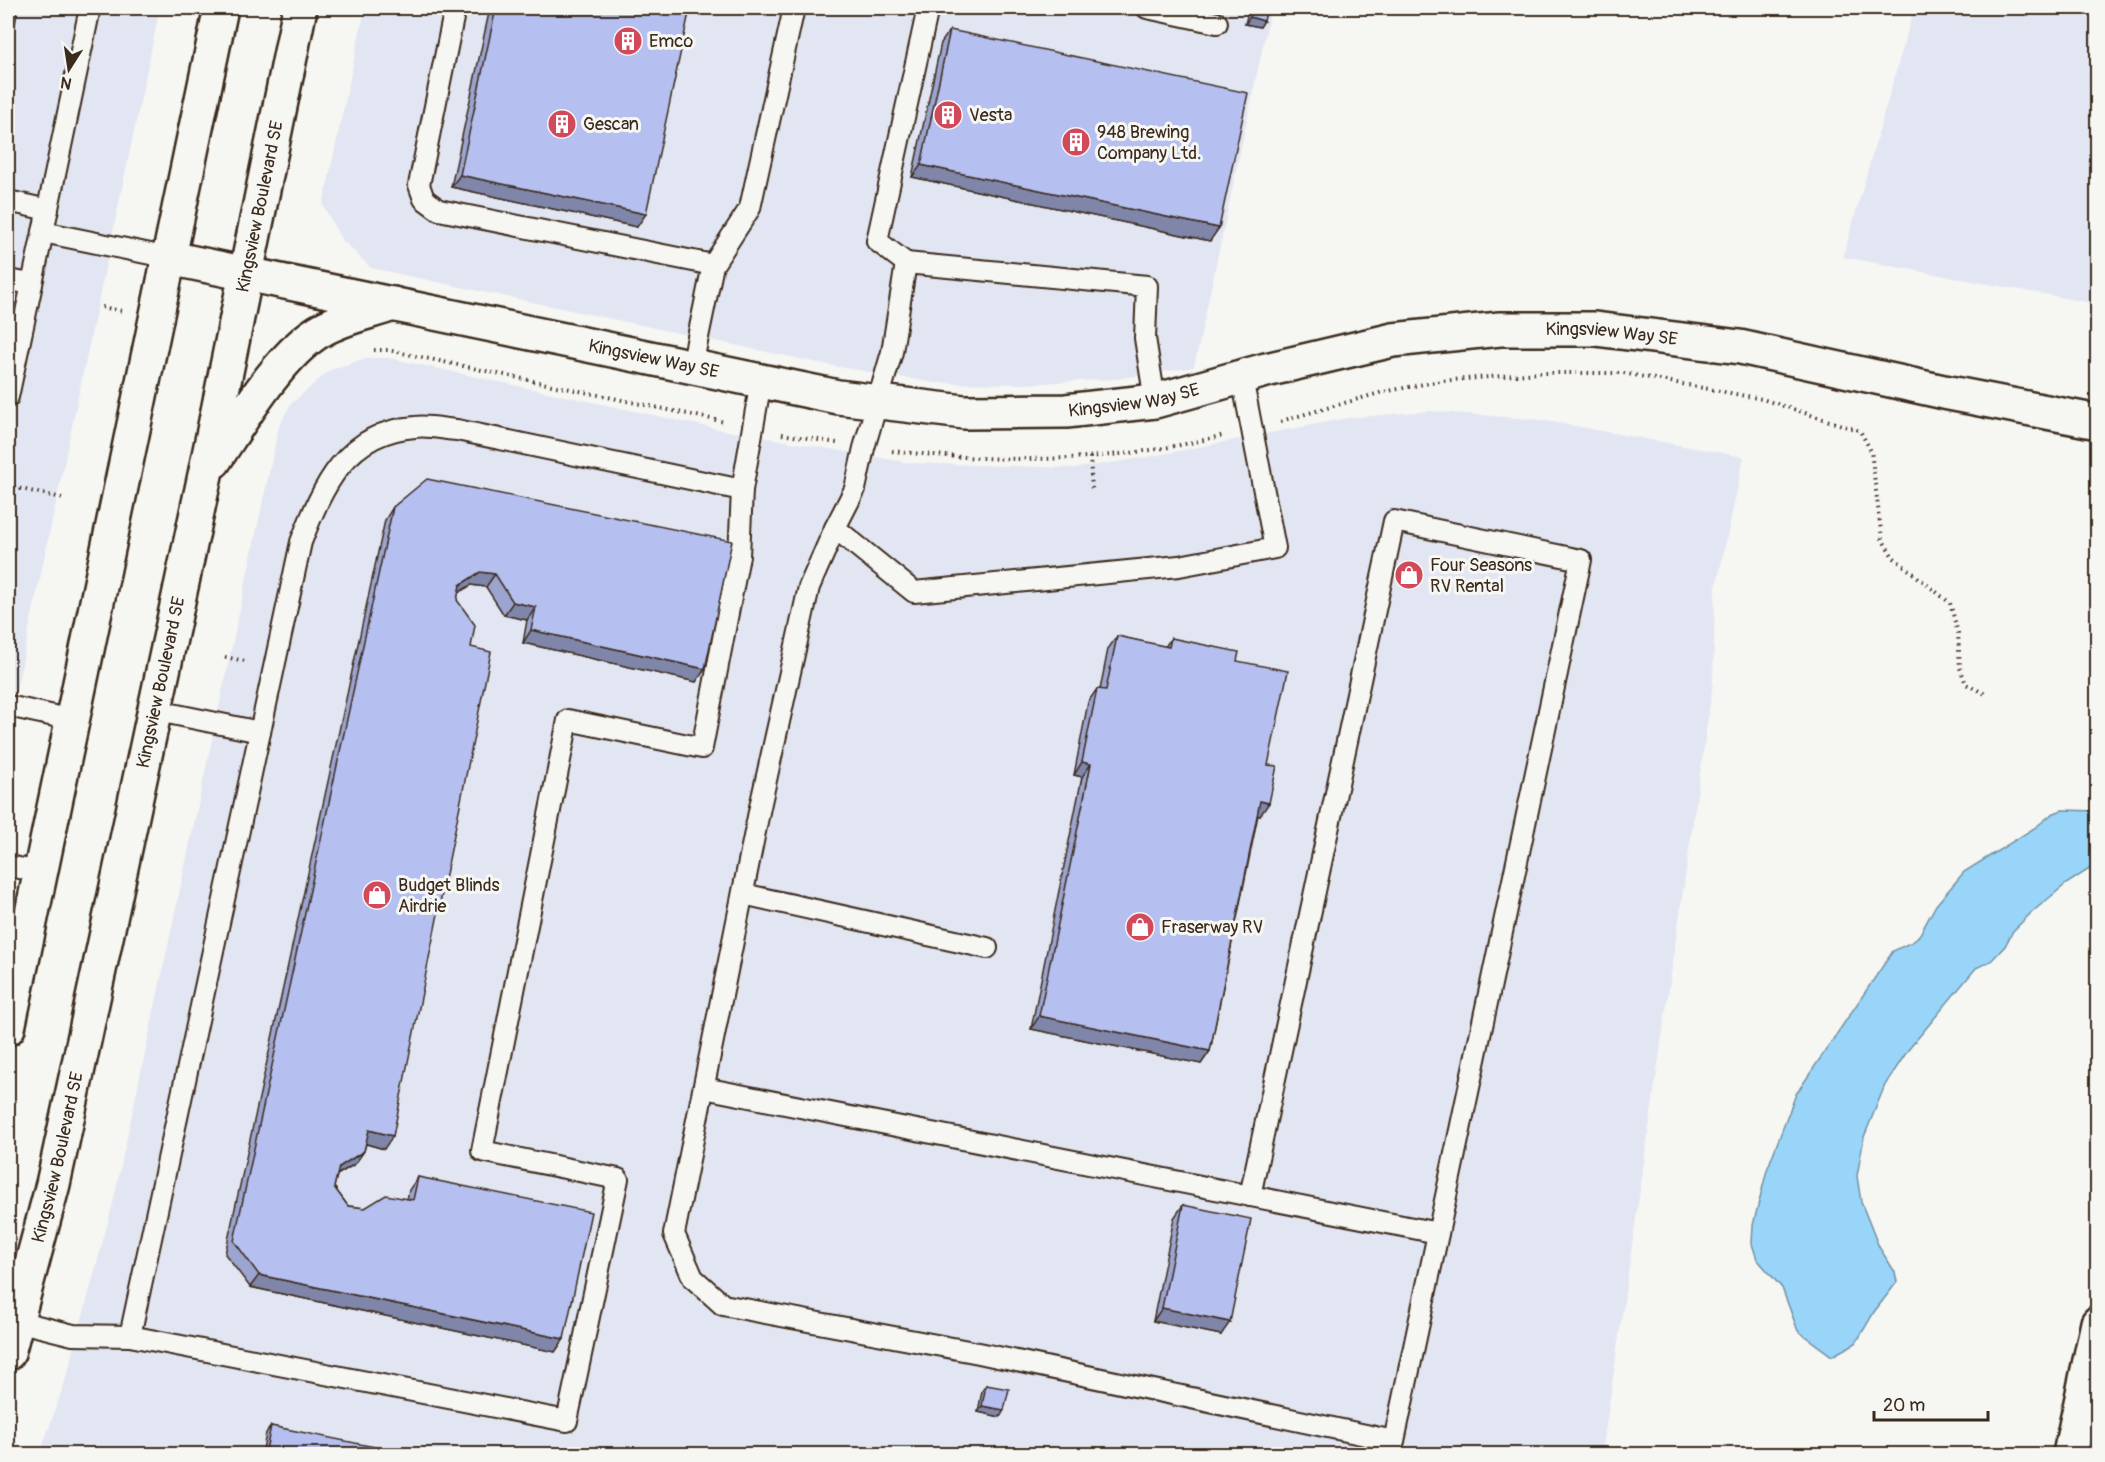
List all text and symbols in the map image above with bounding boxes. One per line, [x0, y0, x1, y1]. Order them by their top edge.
building icon: Emco [612, 25, 644, 57]
place label: Emco [649, 30, 693, 53]
north arrow [39, 39, 99, 99]
text: N [59, 72, 73, 94]
building icon: Vesta [932, 99, 964, 131]
place label: Vesta [969, 104, 1012, 127]
building icon: Gescan [546, 108, 578, 140]
place label: Gescan [583, 113, 639, 136]
street label: Kingsview Boulevard SE [231, 119, 288, 294]
place label: 948 Brewing Company Ltd. [1097, 121, 1201, 165]
building icon: 948 Brewing Company Ltd. [1060, 126, 1092, 158]
street label: Kingsview Way SE [1546, 318, 1679, 351]
street label: Kingsview Way SE [586, 334, 721, 383]
street label: Kingsview Way SE [1067, 378, 1202, 422]
place label: Four Seasons RV Rental [1430, 554, 1532, 598]
shop icon: Four Seasons RV Rental [1393, 559, 1425, 591]
street label: Kingsview Boulevard SE [131, 594, 190, 770]
place label: Budget Blinds Airdrie [398, 874, 500, 918]
shop icon: Budget Blinds Airdrie [361, 879, 393, 911]
shop icon: Fraserway RV [1124, 911, 1156, 943]
place label: Fraserway RV [1161, 916, 1263, 939]
street label: Kingsview Boulevard SE [26, 1070, 88, 1245]
scale bar [1874, 1384, 1988, 1422]
text: 20 m [1883, 1394, 1925, 1417]

